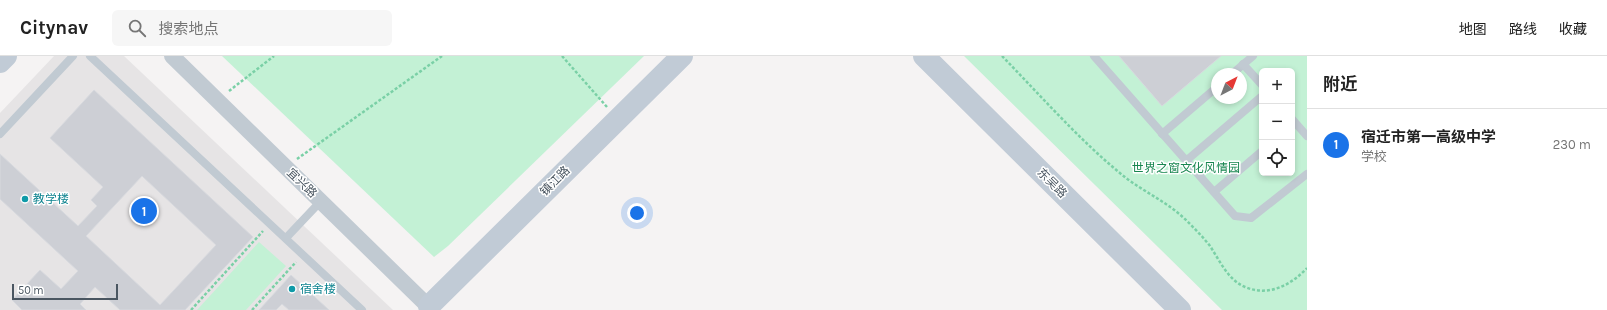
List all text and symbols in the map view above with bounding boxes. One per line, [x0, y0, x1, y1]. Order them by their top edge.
search box [112, 10, 392, 46]
text: Citynav [20, 17, 88, 39]
icon: search [126, 17, 148, 39]
text: 搜索地点 [158, 20, 218, 38]
text: 地图 [1459, 21, 1487, 38]
text: 路线 [1509, 21, 1537, 38]
text: 收藏 [1559, 21, 1587, 38]
north arrow [1211, 68, 1247, 104]
map controls [1259, 68, 1295, 176]
button: + [1259, 68, 1295, 104]
text: 附近 [1323, 74, 1357, 94]
button: − [1259, 104, 1295, 140]
text: 宿迁市第一高级中学 [1361, 128, 1496, 146]
text: 1 [1334, 137, 1338, 152]
text: 230 m [1553, 137, 1591, 152]
button: locate [1259, 140, 1295, 176]
text: 学校 [1361, 149, 1387, 164]
park label: 世界之窗文化风情园 [1132, 161, 1240, 175]
street label: 镇江路 [537, 163, 573, 199]
street label: 宜兴路 [284, 165, 320, 201]
street label: 东吴路 [1034, 165, 1070, 201]
place label: 教学楼 [33, 192, 69, 206]
marker: 教学楼 [20, 194, 30, 204]
pin: 1 [131, 196, 157, 226]
your location [627, 203, 647, 223]
scale bar [12, 282, 118, 301]
place label: 宿舍楼 [300, 282, 336, 296]
text: 50 m [18, 284, 44, 297]
marker: 宿舍楼 [287, 284, 297, 294]

